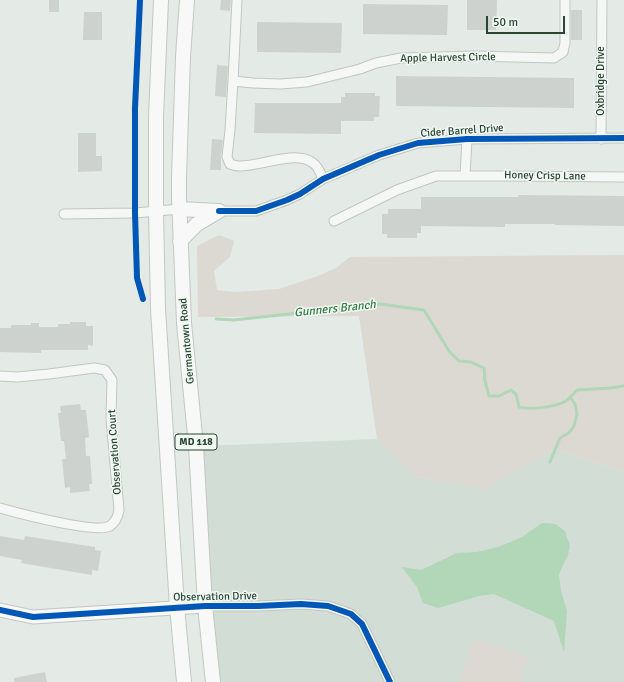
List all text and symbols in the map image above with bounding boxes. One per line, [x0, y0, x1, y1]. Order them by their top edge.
scale bar [488, 8, 567, 34]
text: 50 m [493, 15, 518, 30]
street label: Oxbridge Drive [594, 46, 608, 116]
street label: Apple Harvest Circle [400, 51, 496, 65]
street label: Cider Barrel Drive [420, 122, 504, 140]
street label: Honey Crisp Lane [504, 169, 586, 183]
street label: Germantown Road [177, 297, 197, 385]
water label: Gunners Branch [294, 298, 376, 320]
street label: Observation Court [105, 409, 125, 495]
road number: MD 118 [175, 434, 217, 450]
street label: Observation Drive [173, 590, 257, 604]

